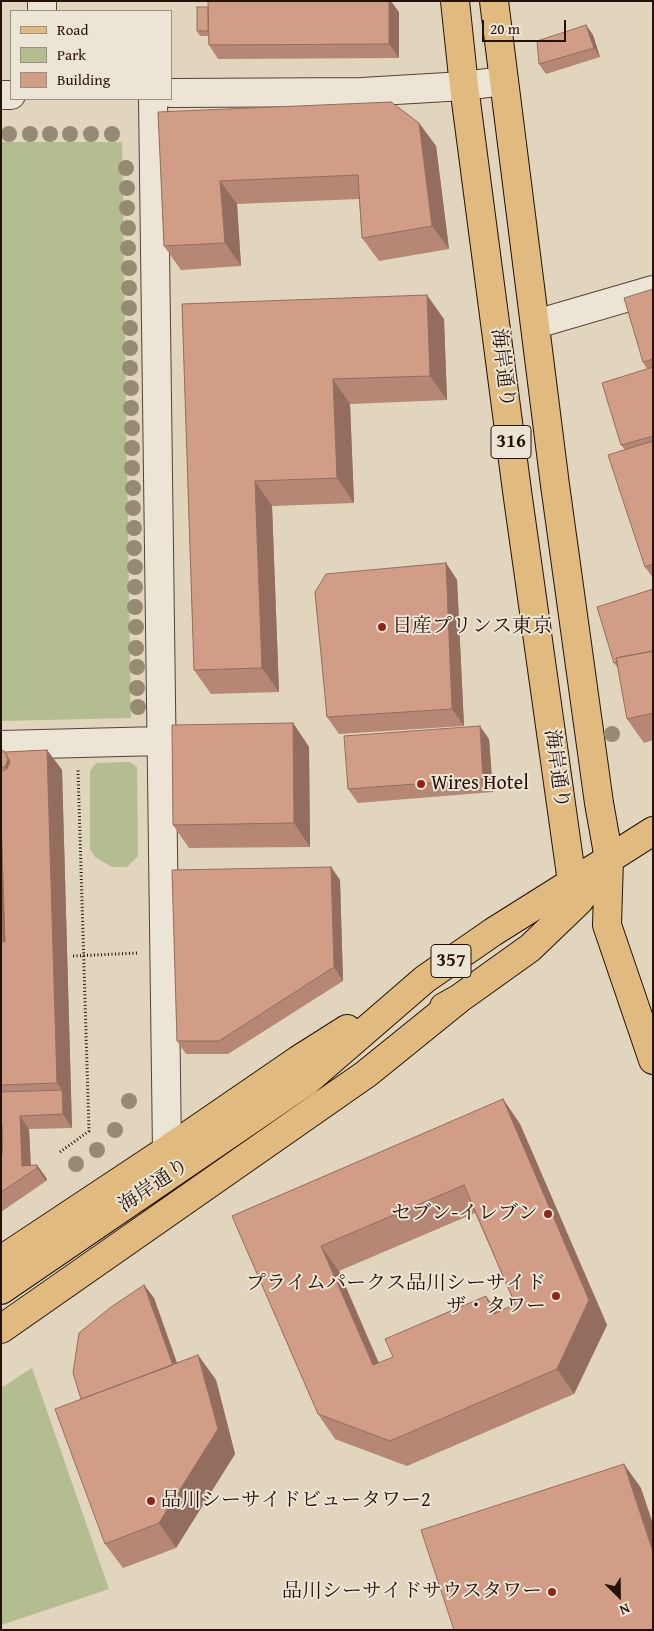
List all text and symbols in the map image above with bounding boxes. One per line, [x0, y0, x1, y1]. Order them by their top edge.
legend [10, 10, 172, 100]
scale bar [484, 10, 568, 42]
text: 20 m [490, 18, 520, 39]
text: Road [57, 19, 88, 40]
text: Park [57, 44, 86, 65]
text: Building [57, 69, 110, 90]
street label: 海岸通り [485, 327, 519, 409]
road number: 316 [491, 426, 531, 458]
place label: 日産プリンス東京 [392, 615, 552, 639]
marker: 日産プリンス東京 [376, 621, 388, 633]
street label: 海岸通り [539, 728, 573, 810]
place label: Wires Hotel [431, 772, 529, 796]
marker: Wires Hotel [415, 778, 427, 790]
road number: 357 [431, 944, 471, 978]
street label: 海岸通り [114, 1154, 194, 1218]
place label: セブン-イレブン [391, 1202, 538, 1226]
marker: セブン-イレブン [542, 1208, 554, 1220]
place label: プライムパークス品川シーサイド ザ・タワー [246, 1272, 546, 1319]
marker: プライムパークス品川シーサイド ザ・タワー [550, 1290, 562, 1302]
place label: 品川シーサイドビュータワー2 [161, 1489, 431, 1513]
marker: 品川シーサイドビュータワー2 [145, 1495, 157, 1507]
north arrow [594, 1571, 644, 1621]
place label: 品川シーサイドサウスタワー [282, 1580, 542, 1604]
marker: 品川シーサイドサウスタワー [546, 1586, 558, 1598]
text: N [617, 1599, 633, 1621]

